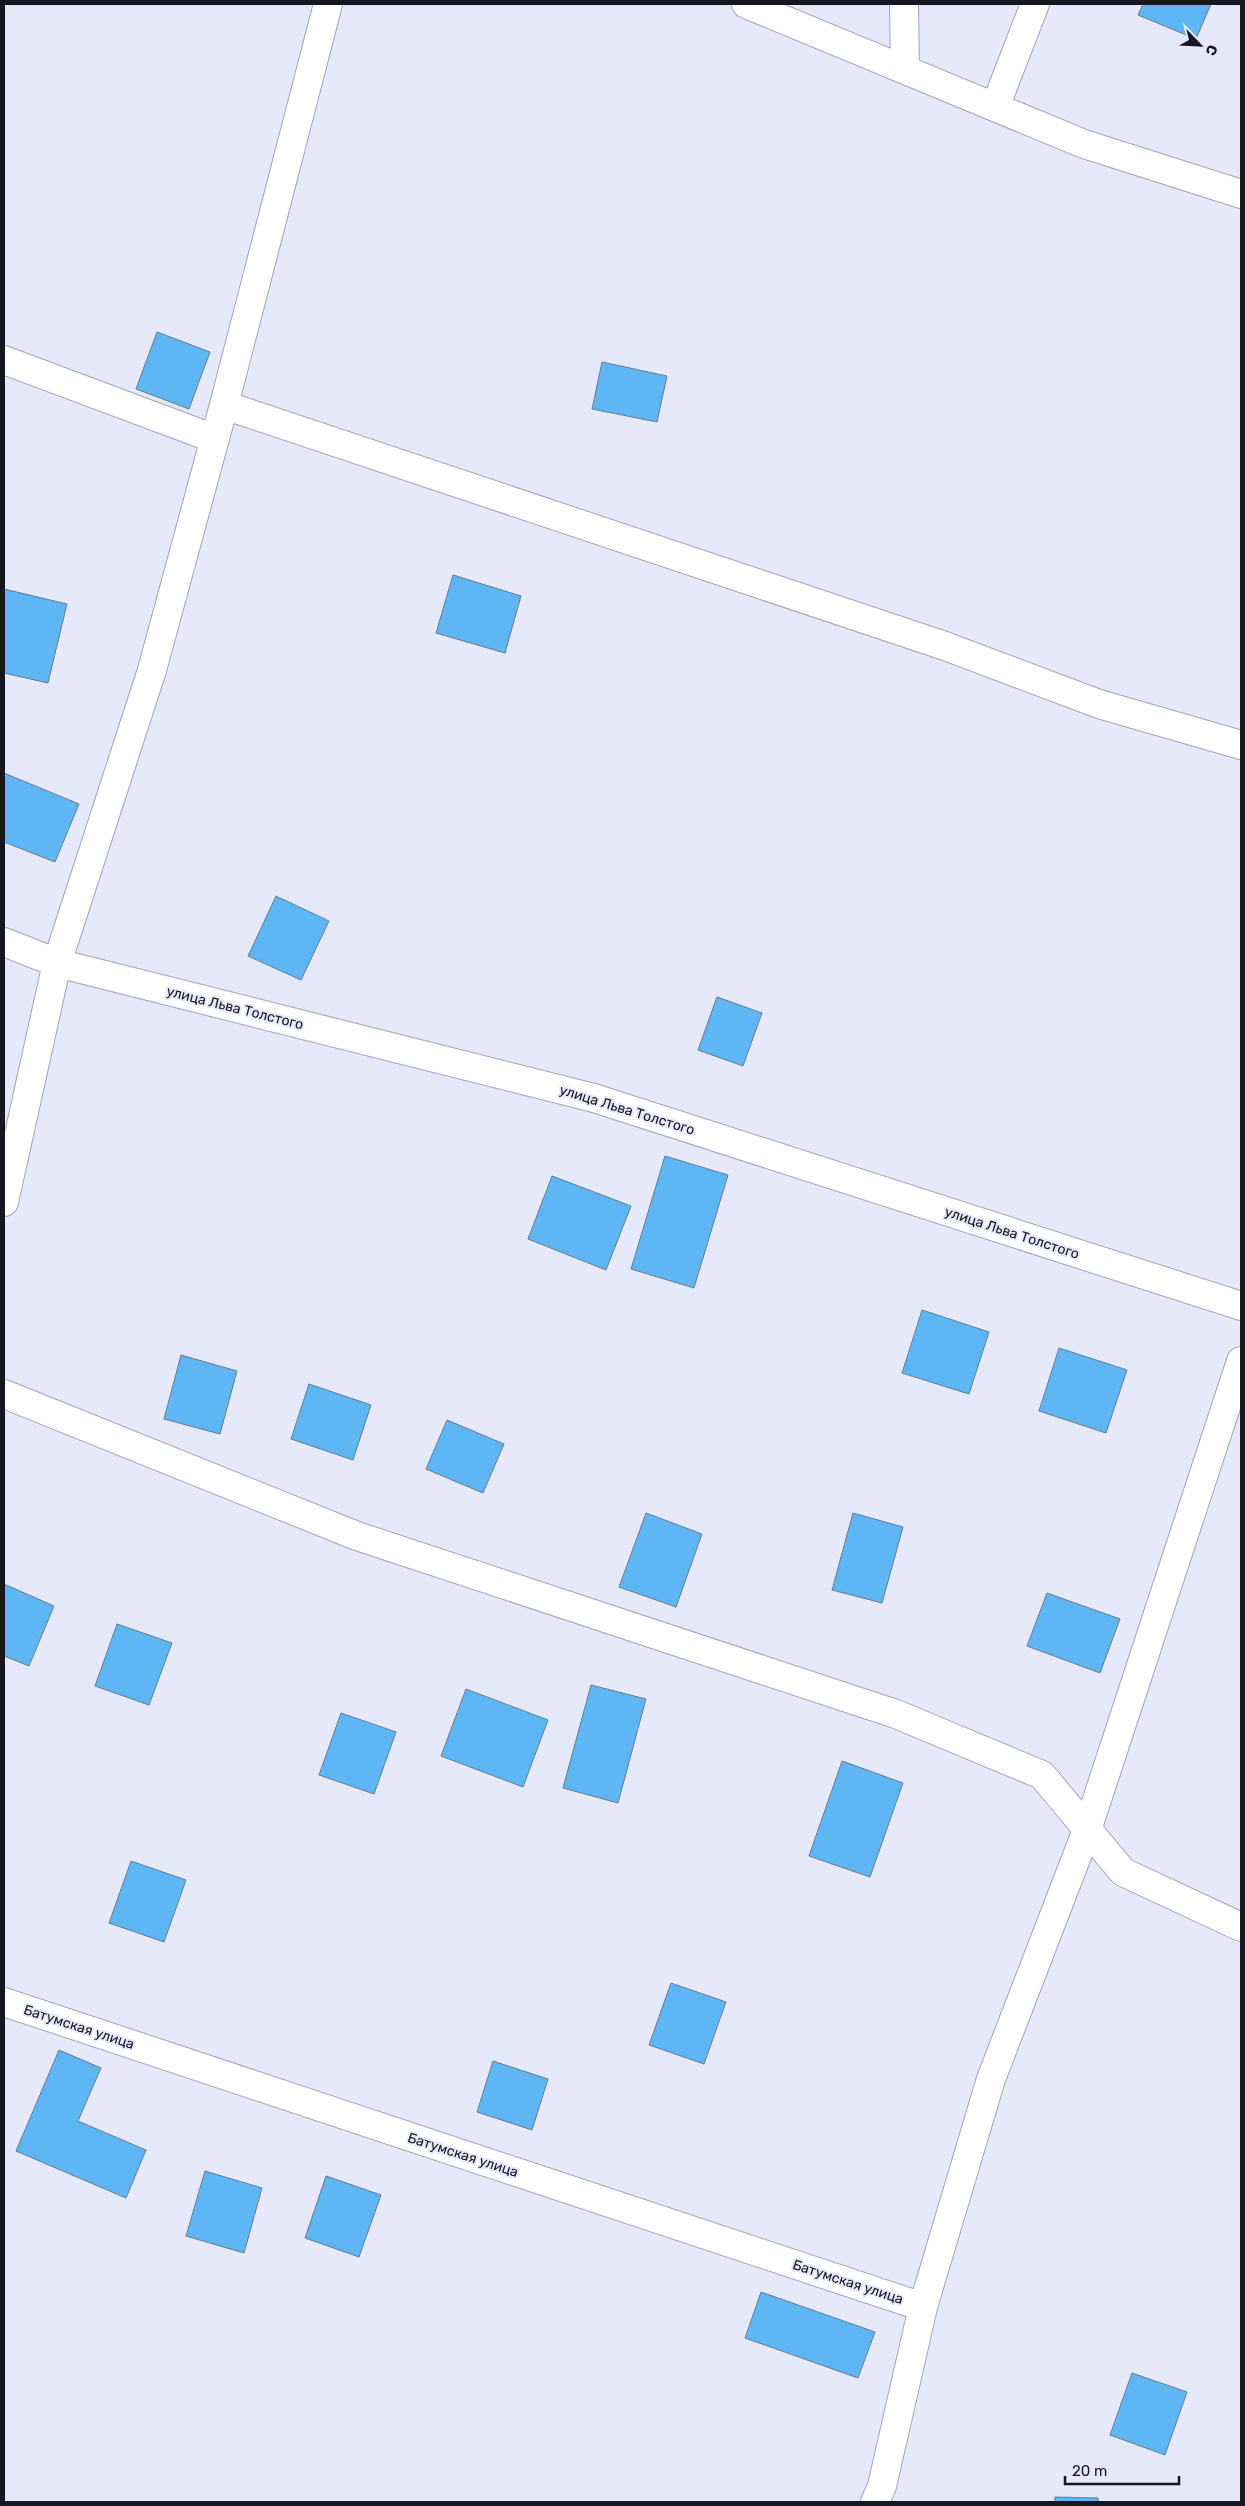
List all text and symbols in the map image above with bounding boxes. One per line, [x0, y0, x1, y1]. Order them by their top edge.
north arrow [1175, 20, 1225, 70]
text: С [1202, 42, 1221, 58]
street label: улица Льва Толстого [165, 983, 305, 1033]
street label: улица Льва Толстого [557, 1081, 697, 1139]
street label: улица Льва Толстого [943, 1203, 1081, 1263]
street label: Батумская улица [22, 2001, 136, 2053]
street label: Батумская улица [406, 2129, 520, 2181]
street label: Батумская улица [791, 2256, 905, 2308]
scale bar [1065, 2454, 1179, 2486]
text: 20 m [1072, 2462, 1107, 2480]

